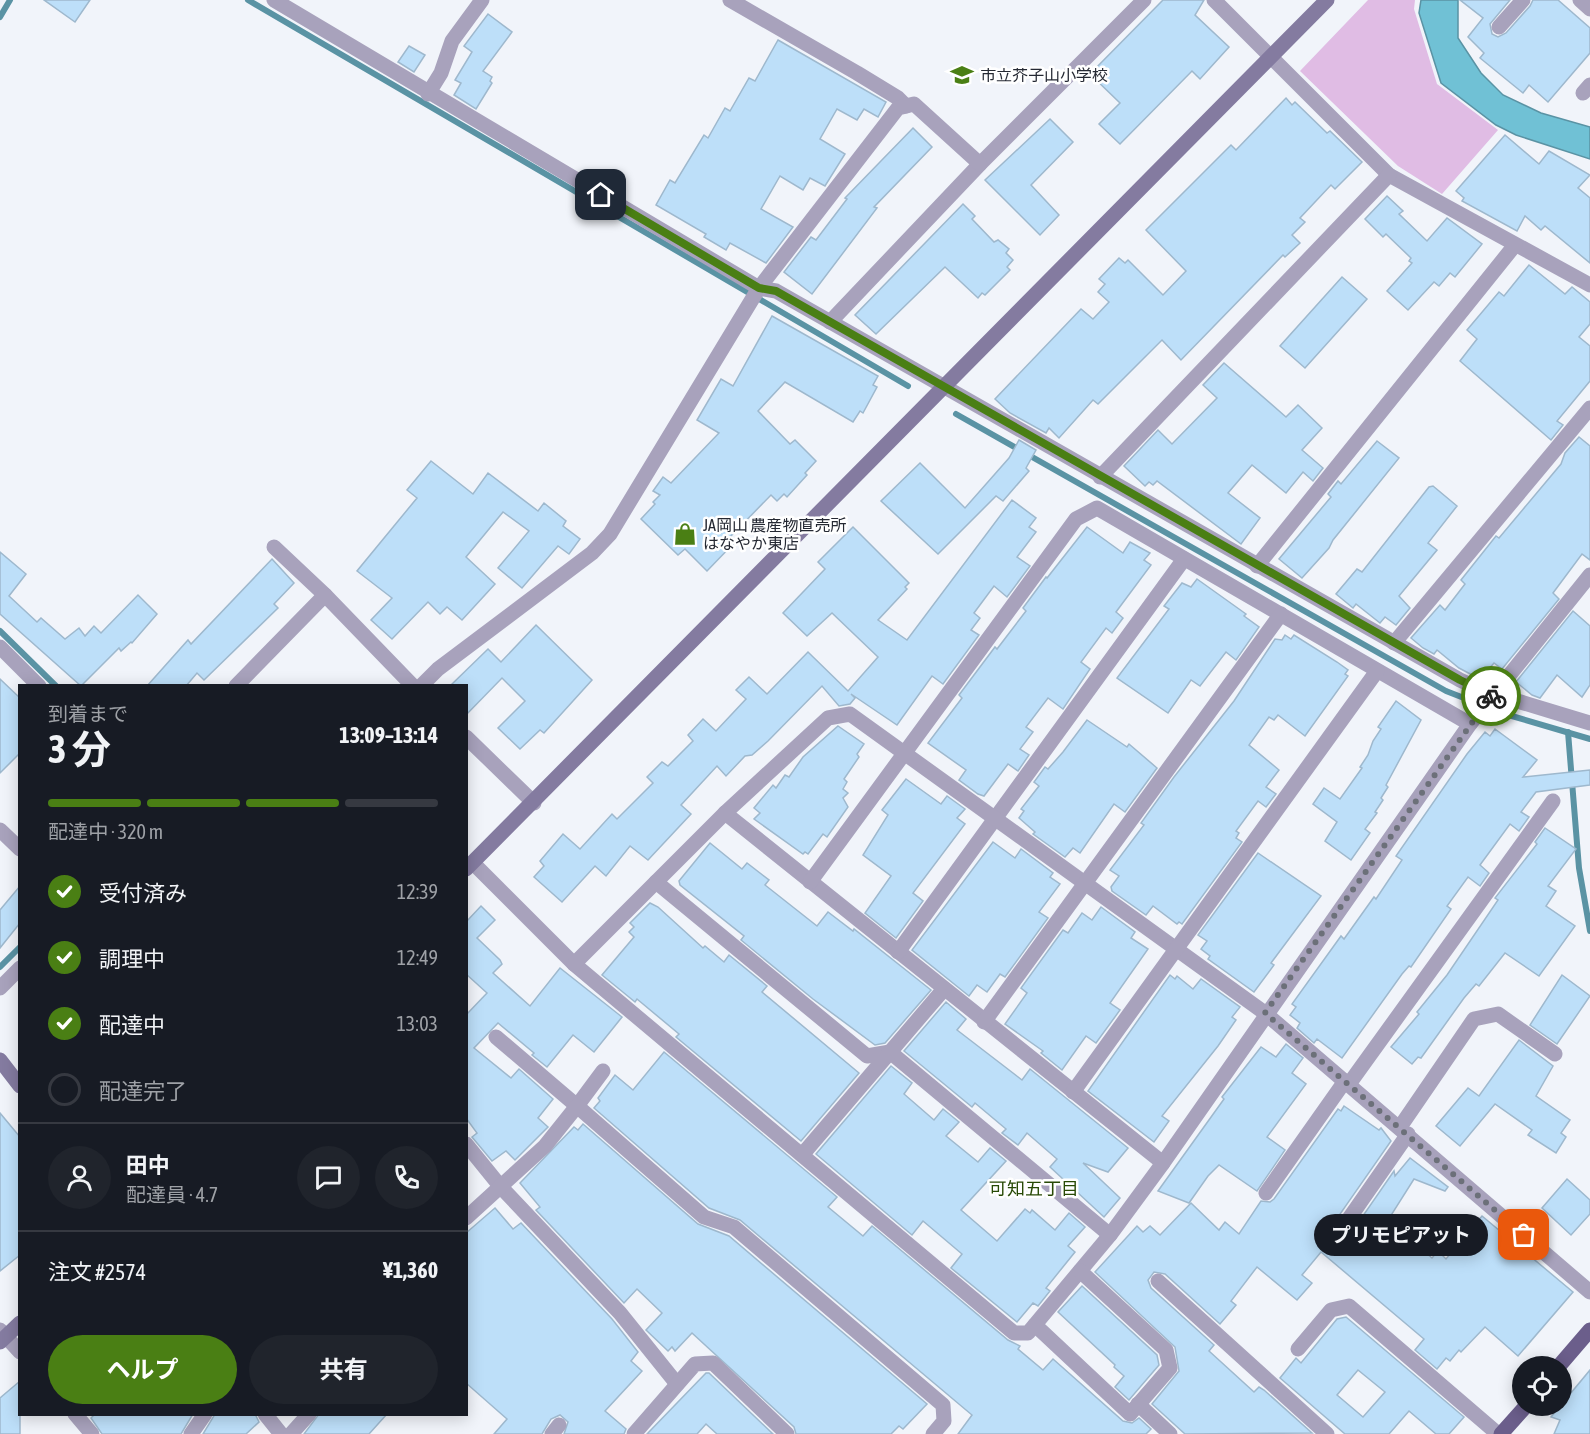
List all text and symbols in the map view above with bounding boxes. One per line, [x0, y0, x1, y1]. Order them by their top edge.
school or university icon: 市立芥子山小学校 [949, 62, 975, 88]
place label: 市立芥子山小学校 [980, 66, 1108, 84]
pin [575, 169, 626, 220]
icon: home [584, 178, 617, 211]
place label: JA岡山 農産物直売所 はなやか東店 [703, 516, 846, 552]
shop icon: JA岡山 農産物直売所 はなやか東店 [672, 521, 698, 547]
courier [1461, 666, 1521, 726]
icon: bike [1475, 680, 1508, 713]
text: 到着まで [48, 702, 128, 725]
text: 13:09–13:14 [339, 722, 438, 748]
text: 3 分 [48, 727, 111, 771]
text: 配達中 · 320 m [48, 820, 163, 843]
icon: check [48, 875, 81, 908]
text: 受付済み [99, 880, 187, 906]
text: 12:39 [397, 880, 438, 903]
icon: check [48, 941, 81, 974]
text: 調理中 [99, 946, 165, 972]
text: 12:49 [397, 946, 438, 969]
icon: check [48, 1007, 81, 1040]
text: 配達中 [99, 1012, 165, 1038]
text: 13:03 [396, 1012, 438, 1035]
text: 配達完了 [99, 1078, 187, 1104]
button: person [48, 1146, 111, 1209]
button: chat [297, 1146, 360, 1209]
button: phone [375, 1146, 438, 1209]
text: 田中 [126, 1152, 170, 1178]
district label: 可知五丁目 [989, 1178, 1079, 1199]
text: 配達員 · 4.7 [126, 1183, 218, 1206]
pin [1498, 1209, 1549, 1260]
callout: プリモピアット [1314, 1214, 1488, 1256]
icon: bag [1507, 1218, 1540, 1251]
text: プリモピアット [1331, 1223, 1471, 1246]
text: ¥1,360 [383, 1257, 438, 1283]
text: 注文 #2574 [48, 1259, 146, 1285]
button: ヘルプ [48, 1335, 237, 1404]
button: 共有 [249, 1335, 438, 1404]
map controls [1512, 1356, 1572, 1416]
button: locate [1512, 1356, 1572, 1416]

